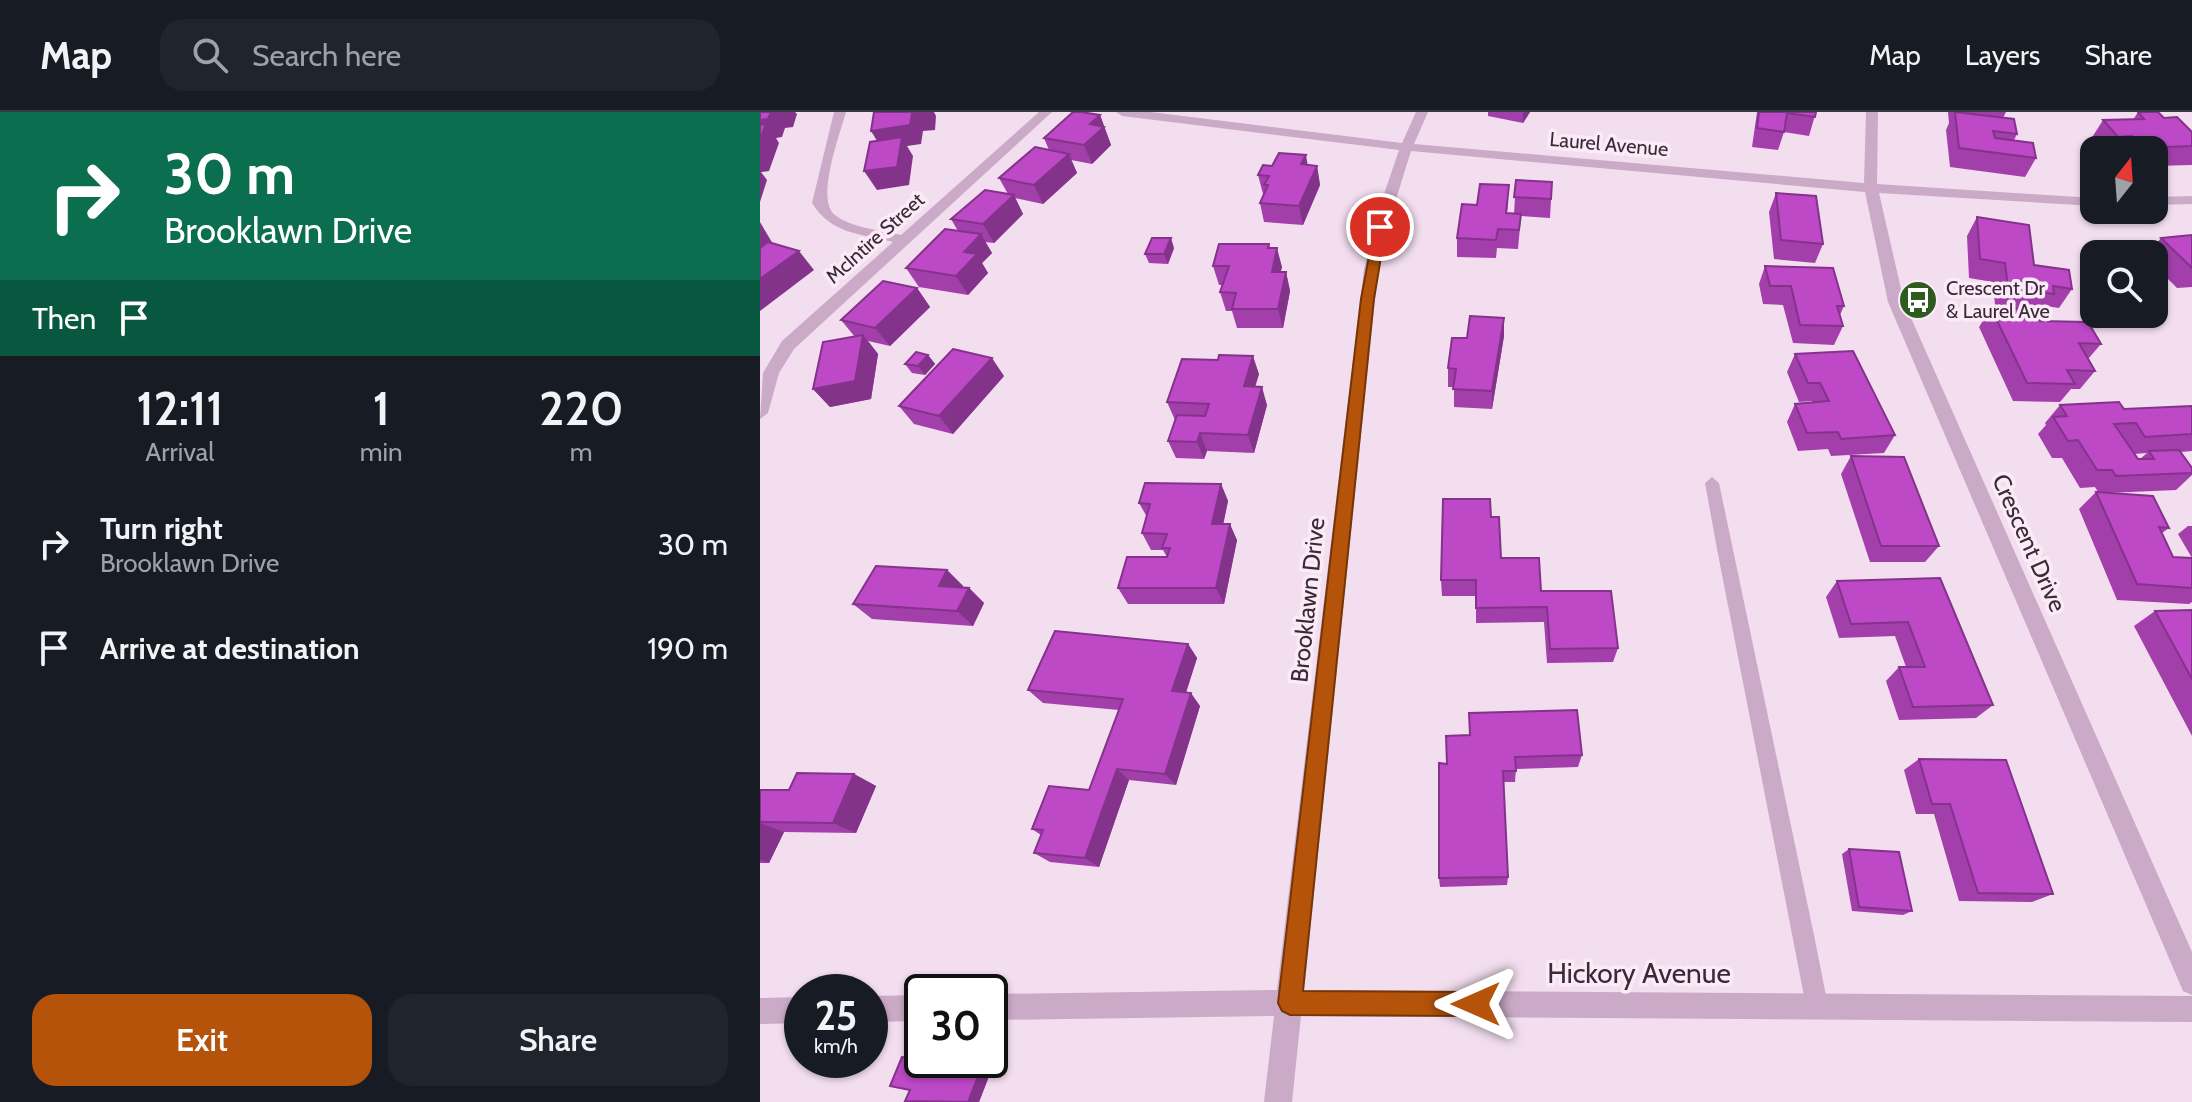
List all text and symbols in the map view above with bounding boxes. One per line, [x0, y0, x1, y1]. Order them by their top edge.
search box [160, 19, 720, 91]
text: Map [40, 32, 112, 79]
icon: search [188, 33, 232, 77]
text: Search here [252, 37, 401, 74]
text: Map [1869, 38, 1921, 72]
text: Layers [1965, 38, 2040, 72]
text: Share [2084, 38, 2152, 72]
street label: Laurel Avenue [1549, 127, 1669, 161]
north arrow [2080, 136, 2168, 224]
map controls [2080, 136, 2168, 328]
text: 30 m [164, 140, 295, 208]
icon: right [32, 144, 136, 248]
street label: McIntire Street [821, 187, 929, 288]
pin [1346, 193, 1414, 261]
icon: arrive [1358, 205, 1402, 249]
text: Brooklawn Drive [164, 208, 412, 252]
button: search [2080, 240, 2168, 328]
place label: Crescent Dr & Laurel Ave [1946, 276, 2050, 323]
bus stop icon: Crescent Dr & Laurel Ave [1897, 279, 1939, 321]
icon: arrive [112, 296, 156, 340]
text: Then [32, 300, 96, 337]
text: 12:11 [137, 379, 223, 437]
text: 1 [373, 379, 390, 437]
text: 220 [539, 379, 623, 437]
text: Arrival [145, 436, 214, 468]
text: min [360, 436, 403, 468]
text: m [570, 436, 593, 468]
street label: Crescent Drive [1986, 469, 2073, 616]
text: Turn right [100, 510, 223, 547]
street label: Brooklawn Drive [1284, 516, 1331, 684]
icon: right [32, 522, 76, 566]
text: 30 m [658, 526, 728, 563]
text: Brooklawn Drive [100, 547, 279, 579]
icon: arrive [32, 626, 76, 670]
text: Arrive at destination [100, 630, 360, 667]
text: 190 m [647, 630, 728, 667]
street label: Hickory Avenue [1547, 956, 1731, 990]
position arrow [1434, 962, 1518, 1046]
speed limit sign: 30 [904, 974, 1008, 1078]
text: 25 [815, 991, 857, 1040]
button: Exit [32, 994, 372, 1086]
button: Share [388, 994, 728, 1086]
text: km/h [814, 1034, 858, 1058]

